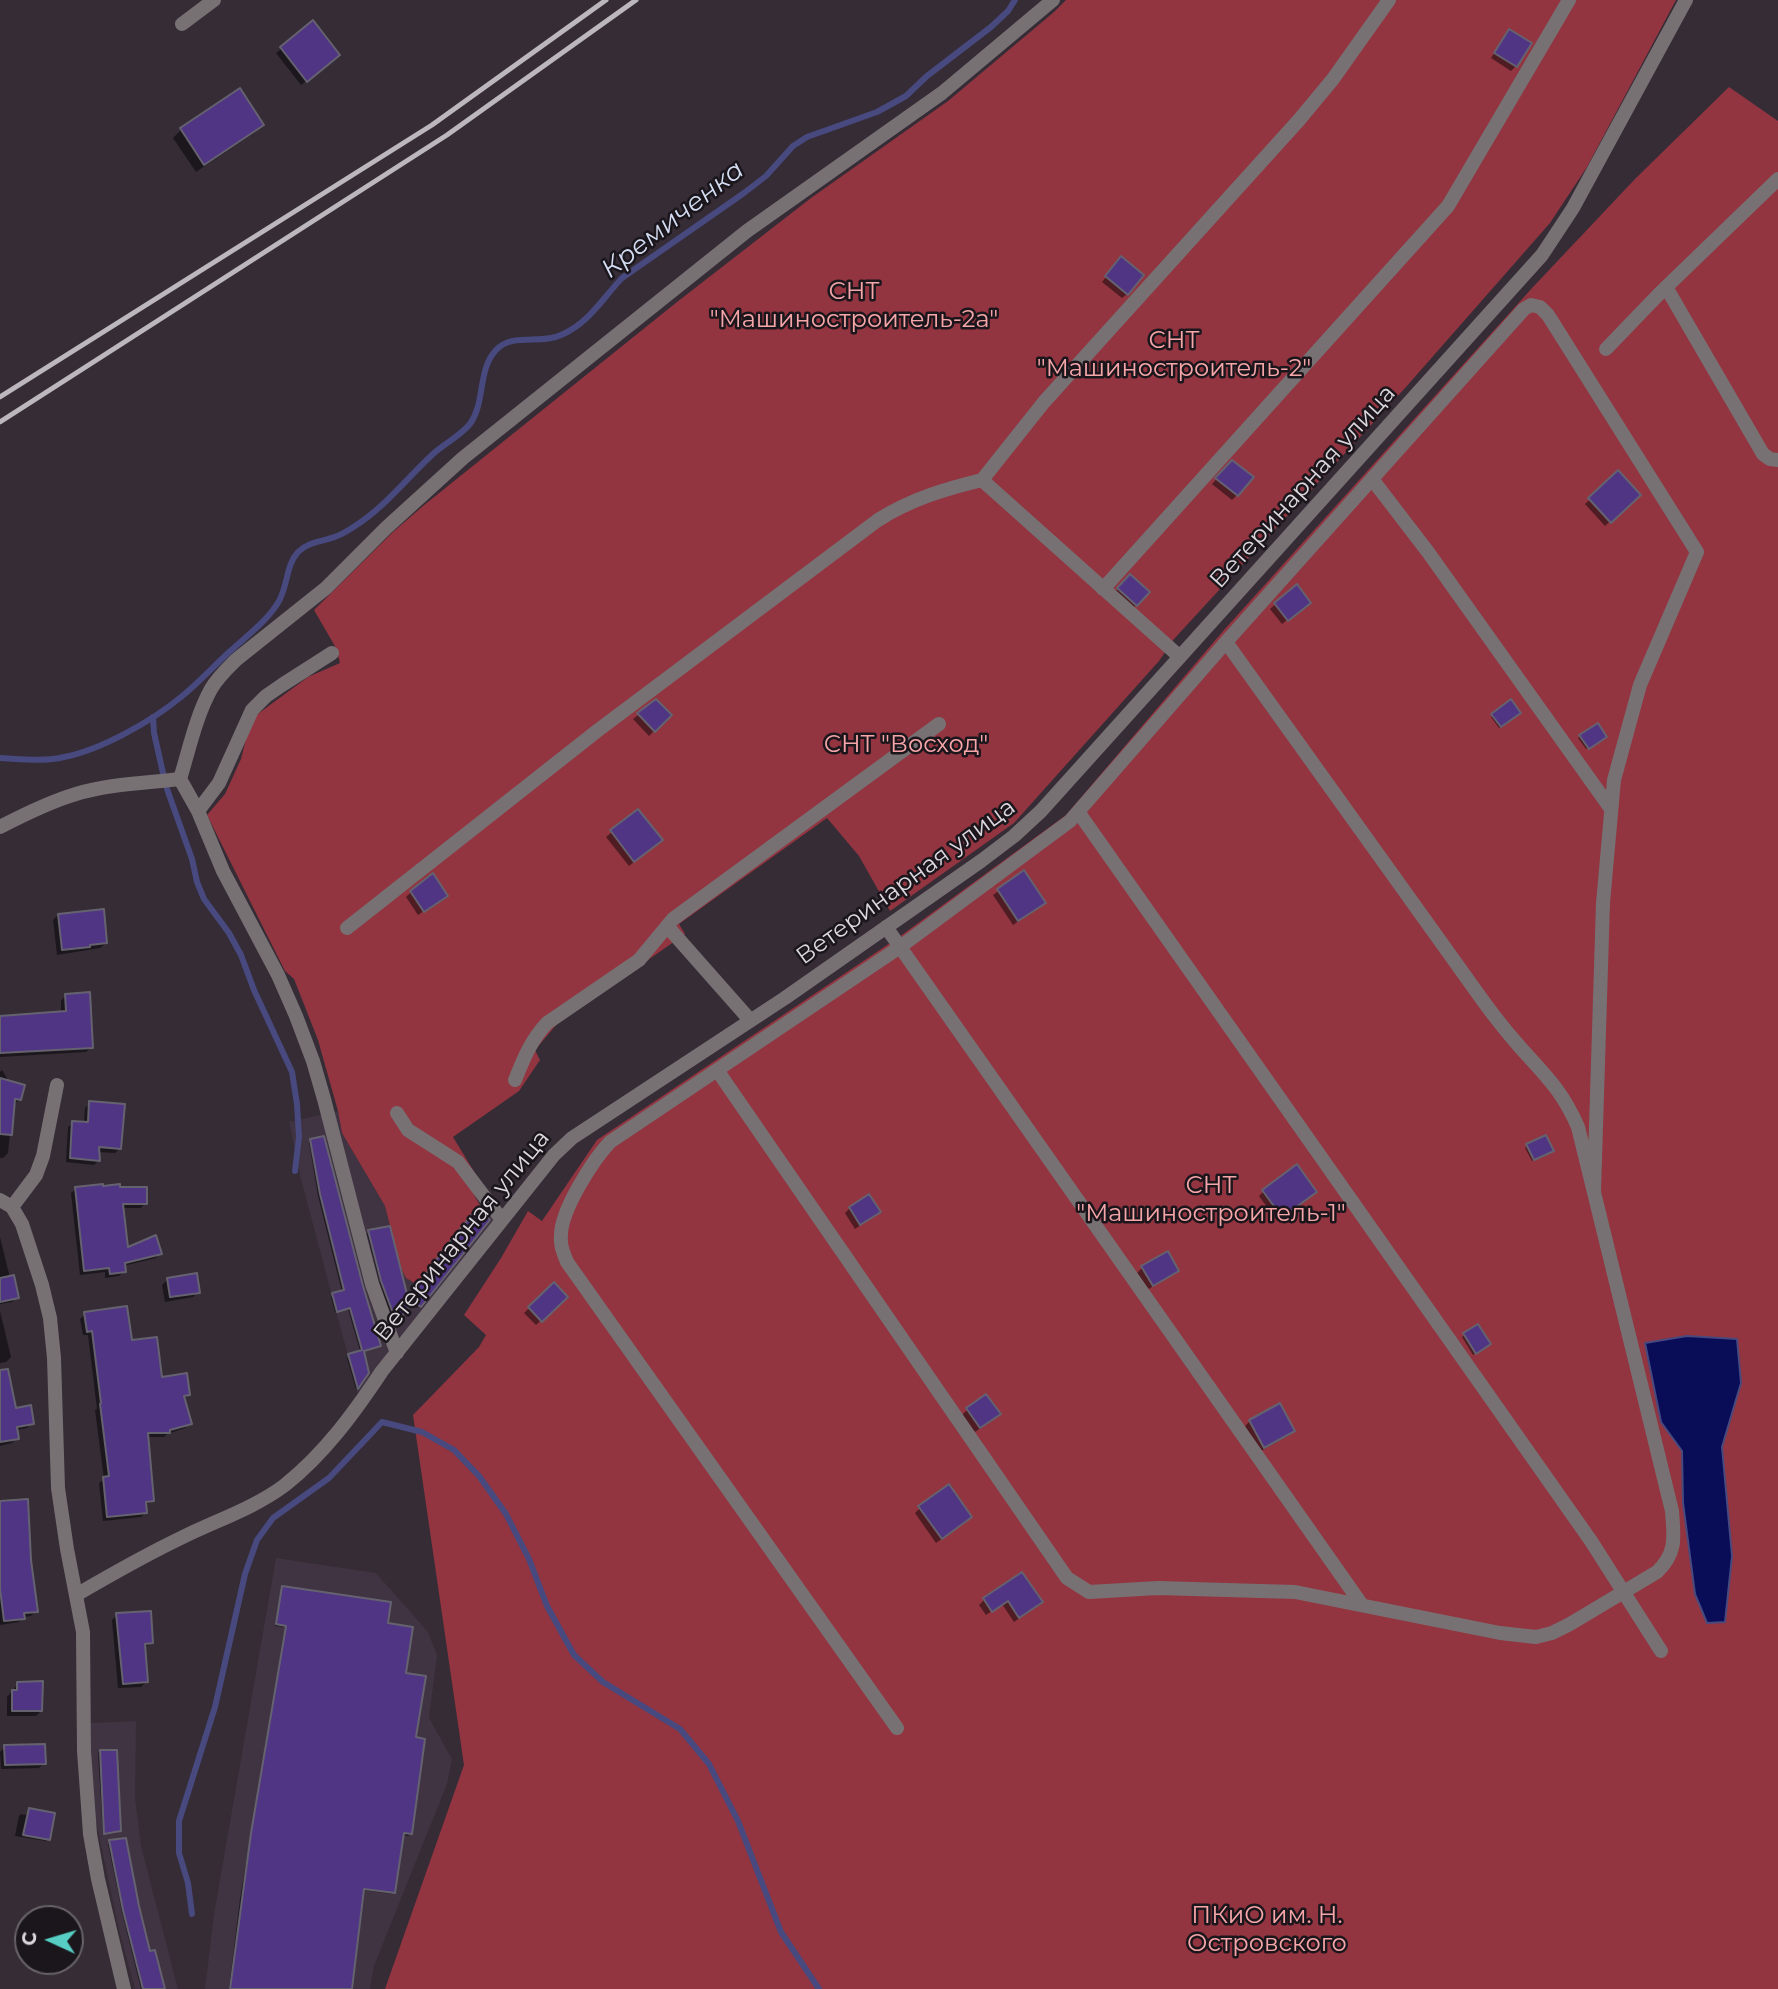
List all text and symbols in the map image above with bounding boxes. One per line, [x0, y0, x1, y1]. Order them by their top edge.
water label: Кремиченка [595, 155, 751, 285]
park label: СНТ "Машиностроитель-2а" [710, 278, 998, 334]
park label: СНТ "Машиностроитель-2" [1037, 327, 1311, 383]
street label: Ветеринарная улица [1204, 379, 1402, 595]
park label: СНТ "Восход" [824, 731, 988, 759]
street label: Ветеринарная улица [791, 793, 1021, 971]
street label: Ветеринарная улица [368, 1125, 556, 1347]
park label: СНТ "Машиностроитель-1" [1076, 1172, 1346, 1228]
park label: ПКиО им. Н. Островского [1187, 1902, 1347, 1958]
north arrow [14, 1905, 84, 1975]
text: С [18, 1931, 42, 1946]

